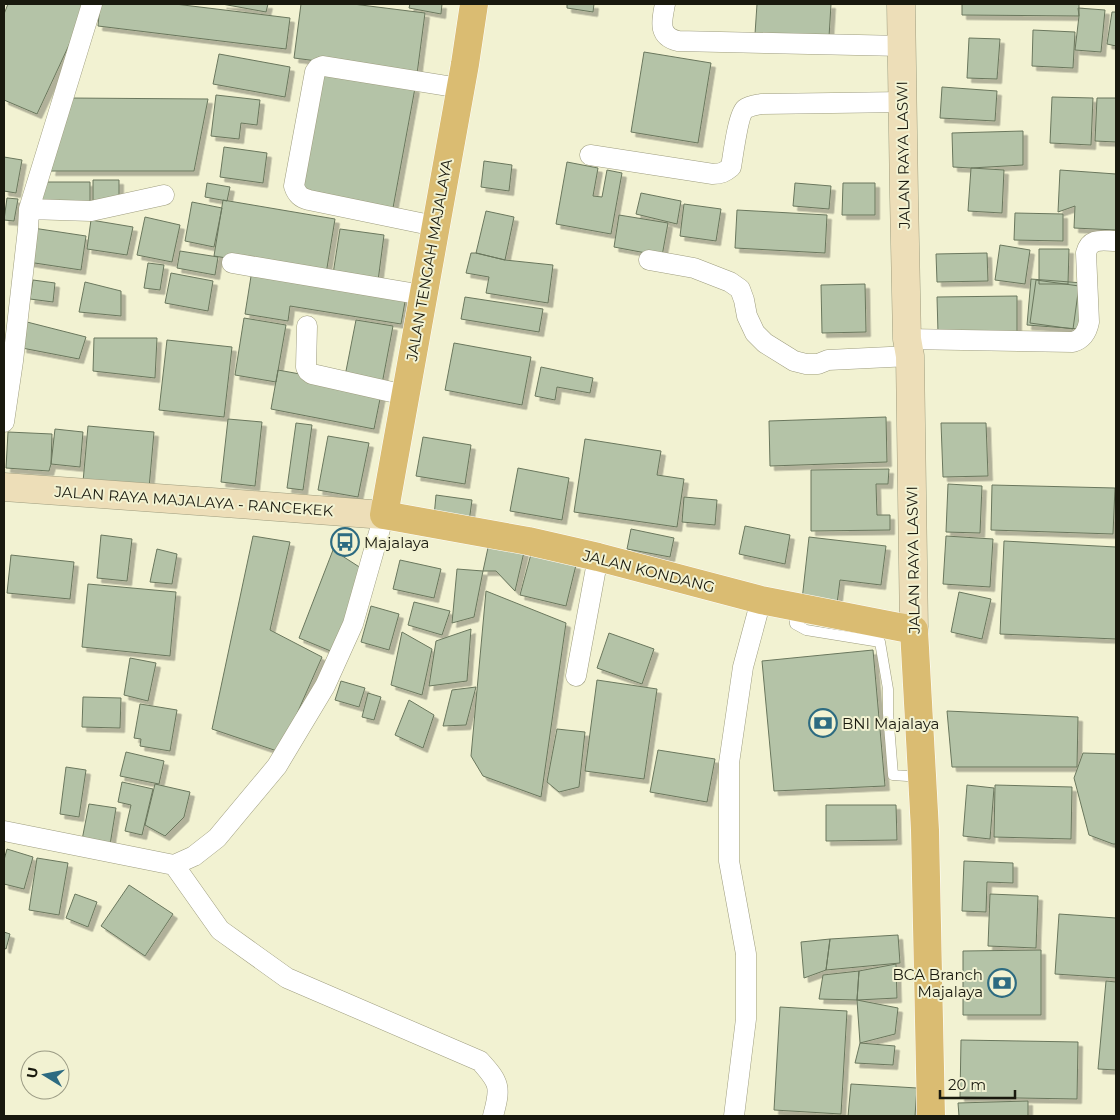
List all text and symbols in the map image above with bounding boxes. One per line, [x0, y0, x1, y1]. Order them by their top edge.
street label: JALAN RAYA LASWI [892, 81, 914, 230]
street label: JALAN TENGAH MAJALAYA [402, 157, 456, 364]
street label: JALAN RAYA MAJALAYA - RANCEKEK [53, 482, 334, 520]
street label: JALAN RAYA LASWI [902, 486, 924, 635]
bus stop icon: Majalaya [330, 527, 360, 557]
place label: Majalaya [364, 533, 429, 552]
street label: JALAN KONDANG [580, 545, 717, 597]
bank icon: BNI Majalaya [808, 708, 838, 738]
place label: BNI Majalaya [842, 714, 939, 733]
place label: BCA Branch Majalaya [892, 965, 983, 1001]
bank icon: BCA Branch Majalaya [987, 968, 1017, 998]
north arrow [20, 1050, 70, 1100]
text: U [22, 1066, 42, 1080]
scale bar [940, 1068, 1015, 1100]
text: 20 m [948, 1075, 986, 1094]

